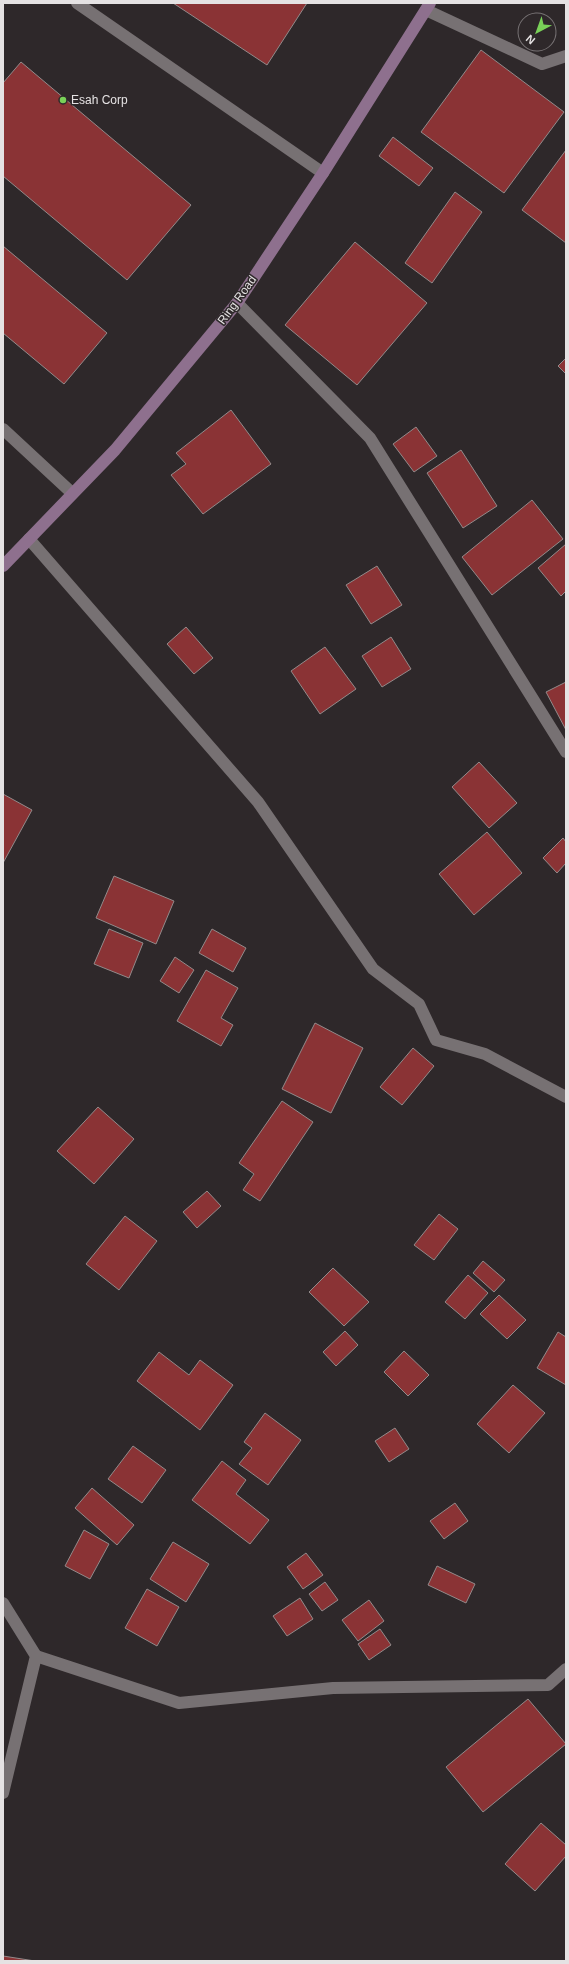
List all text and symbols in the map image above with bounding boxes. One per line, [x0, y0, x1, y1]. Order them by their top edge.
north arrow [517, 12, 557, 52]
text: N [523, 32, 537, 47]
place label: Esah Corp [71, 93, 128, 107]
marker: Esah Corp [58, 95, 68, 105]
street label: Ring Road [215, 273, 259, 327]

